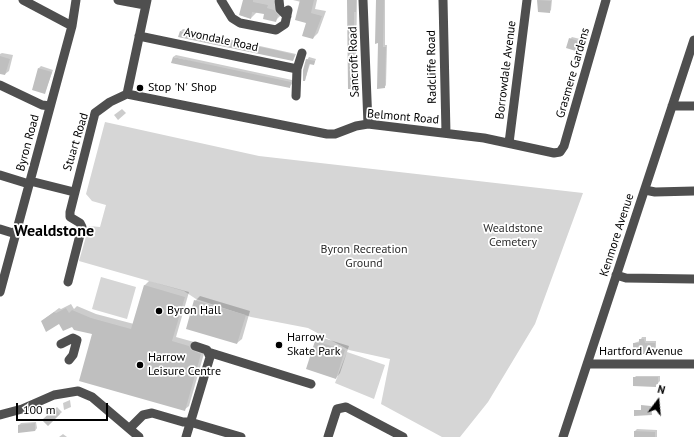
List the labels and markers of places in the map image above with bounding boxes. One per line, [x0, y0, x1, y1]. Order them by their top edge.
place label: Stop 'N' Shop [148, 81, 217, 95]
marker: Stop 'N' Shop [135, 83, 145, 93]
place label: Byron Hall [167, 304, 221, 318]
marker: Byron Hall [154, 306, 164, 316]
place label: Harrow Skate Park [287, 331, 340, 359]
marker: Harrow Skate Park [274, 340, 284, 350]
place label: Harrow Leisure Centre [148, 351, 221, 379]
marker: Harrow Leisure Centre [135, 360, 145, 370]

